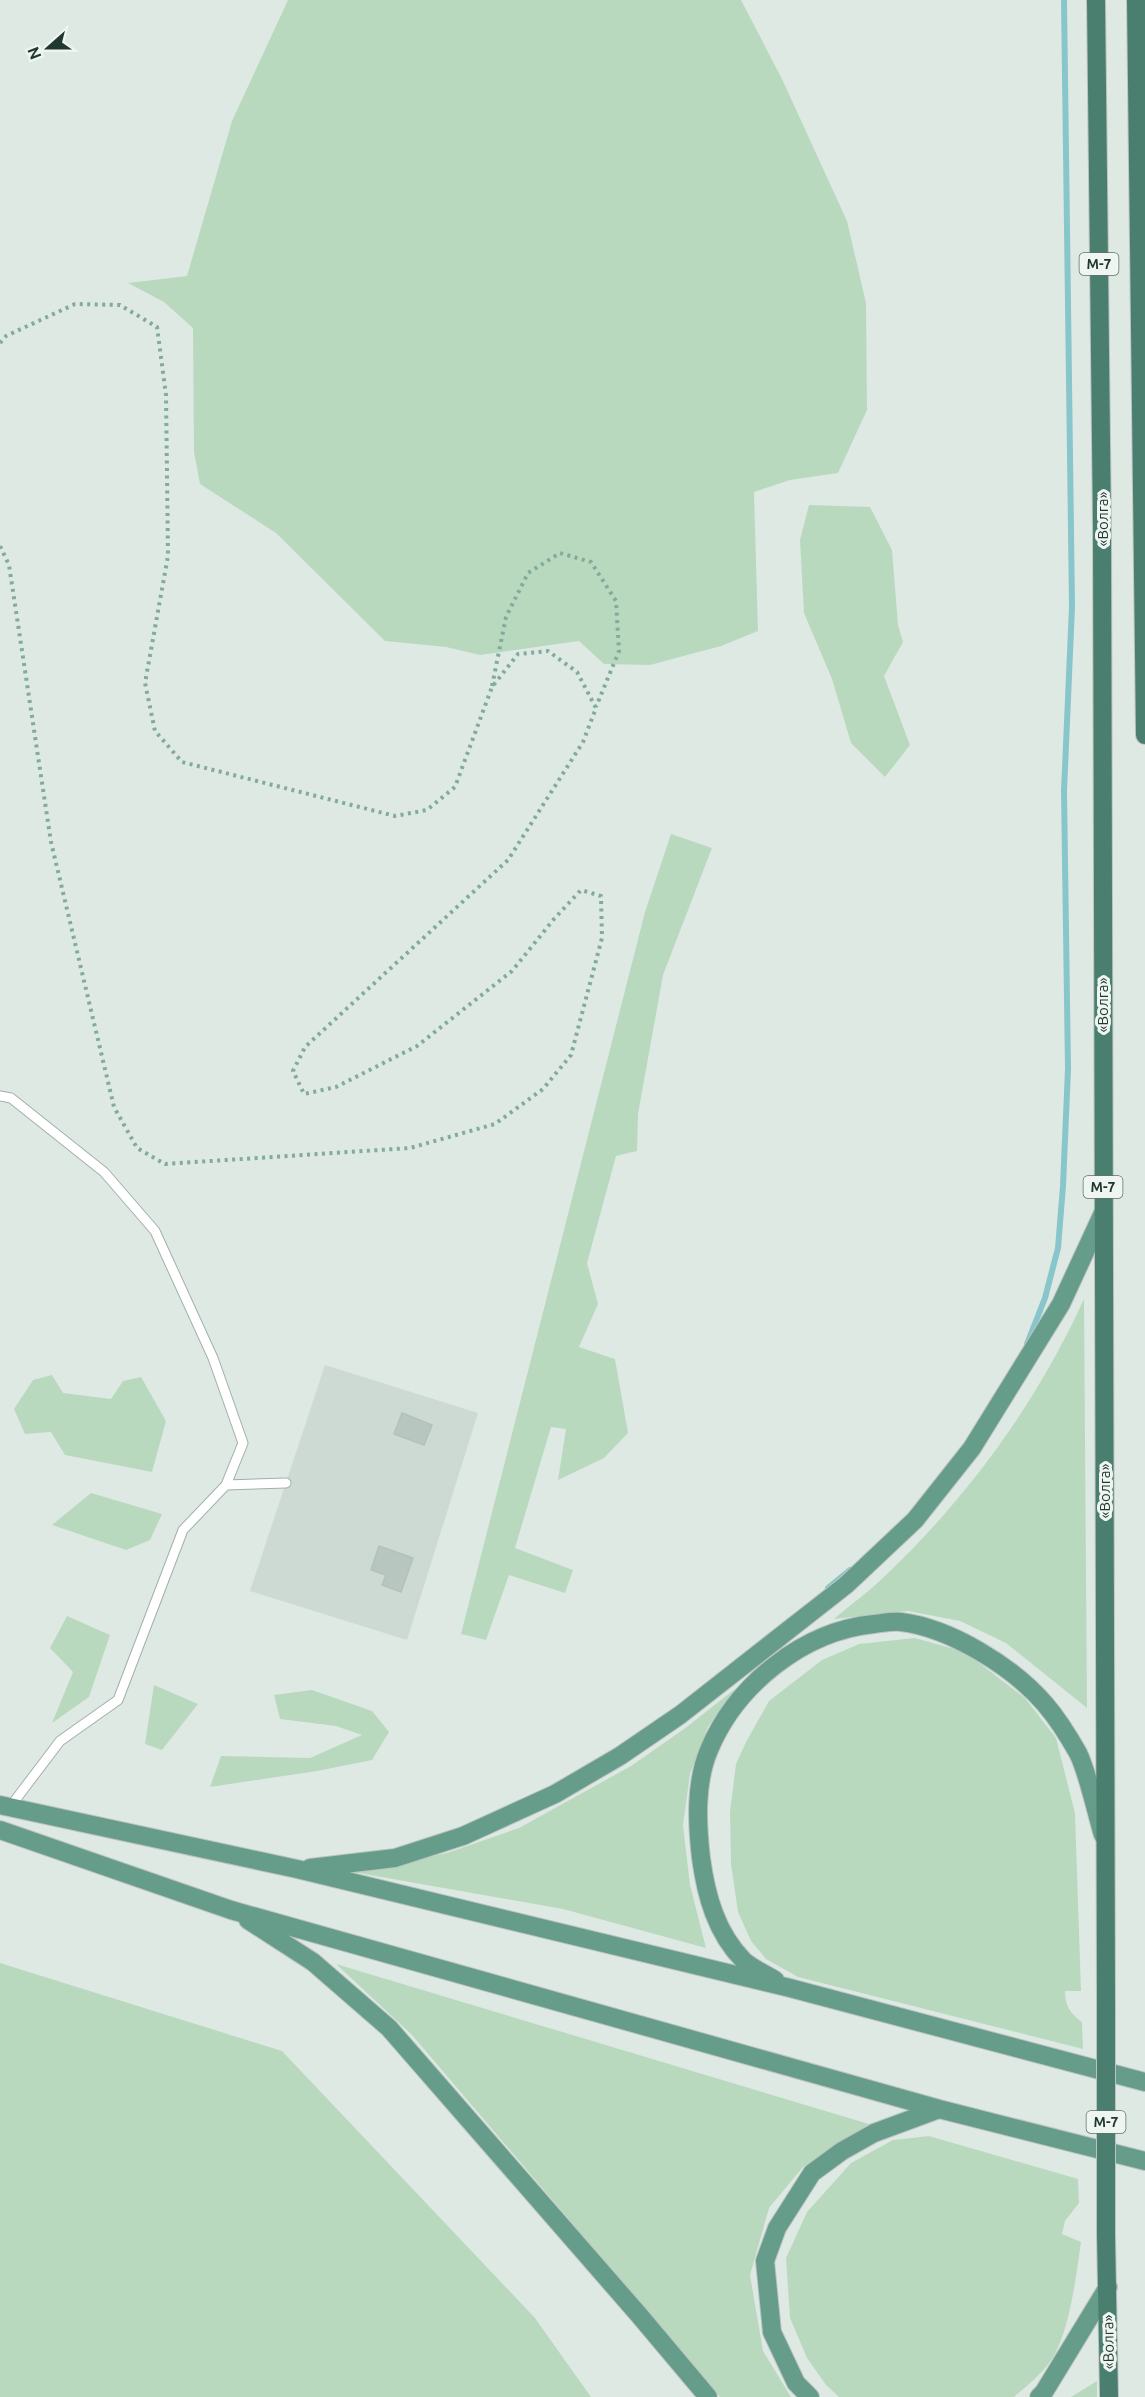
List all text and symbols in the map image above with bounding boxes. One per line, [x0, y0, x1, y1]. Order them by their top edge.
north arrow [18, 18, 78, 78]
text: N [23, 45, 45, 62]
road number: М-7 [1080, 253, 1118, 275]
street label: «Волга» [1094, 492, 1111, 546]
street label: «Волга» [1094, 978, 1111, 1032]
road number: М-7 [1084, 1176, 1122, 1198]
street label: «Волга» [1096, 1464, 1113, 1518]
road number: М-7 [1086, 2111, 1126, 2133]
street label: «Волга» [1099, 2314, 1117, 2370]

